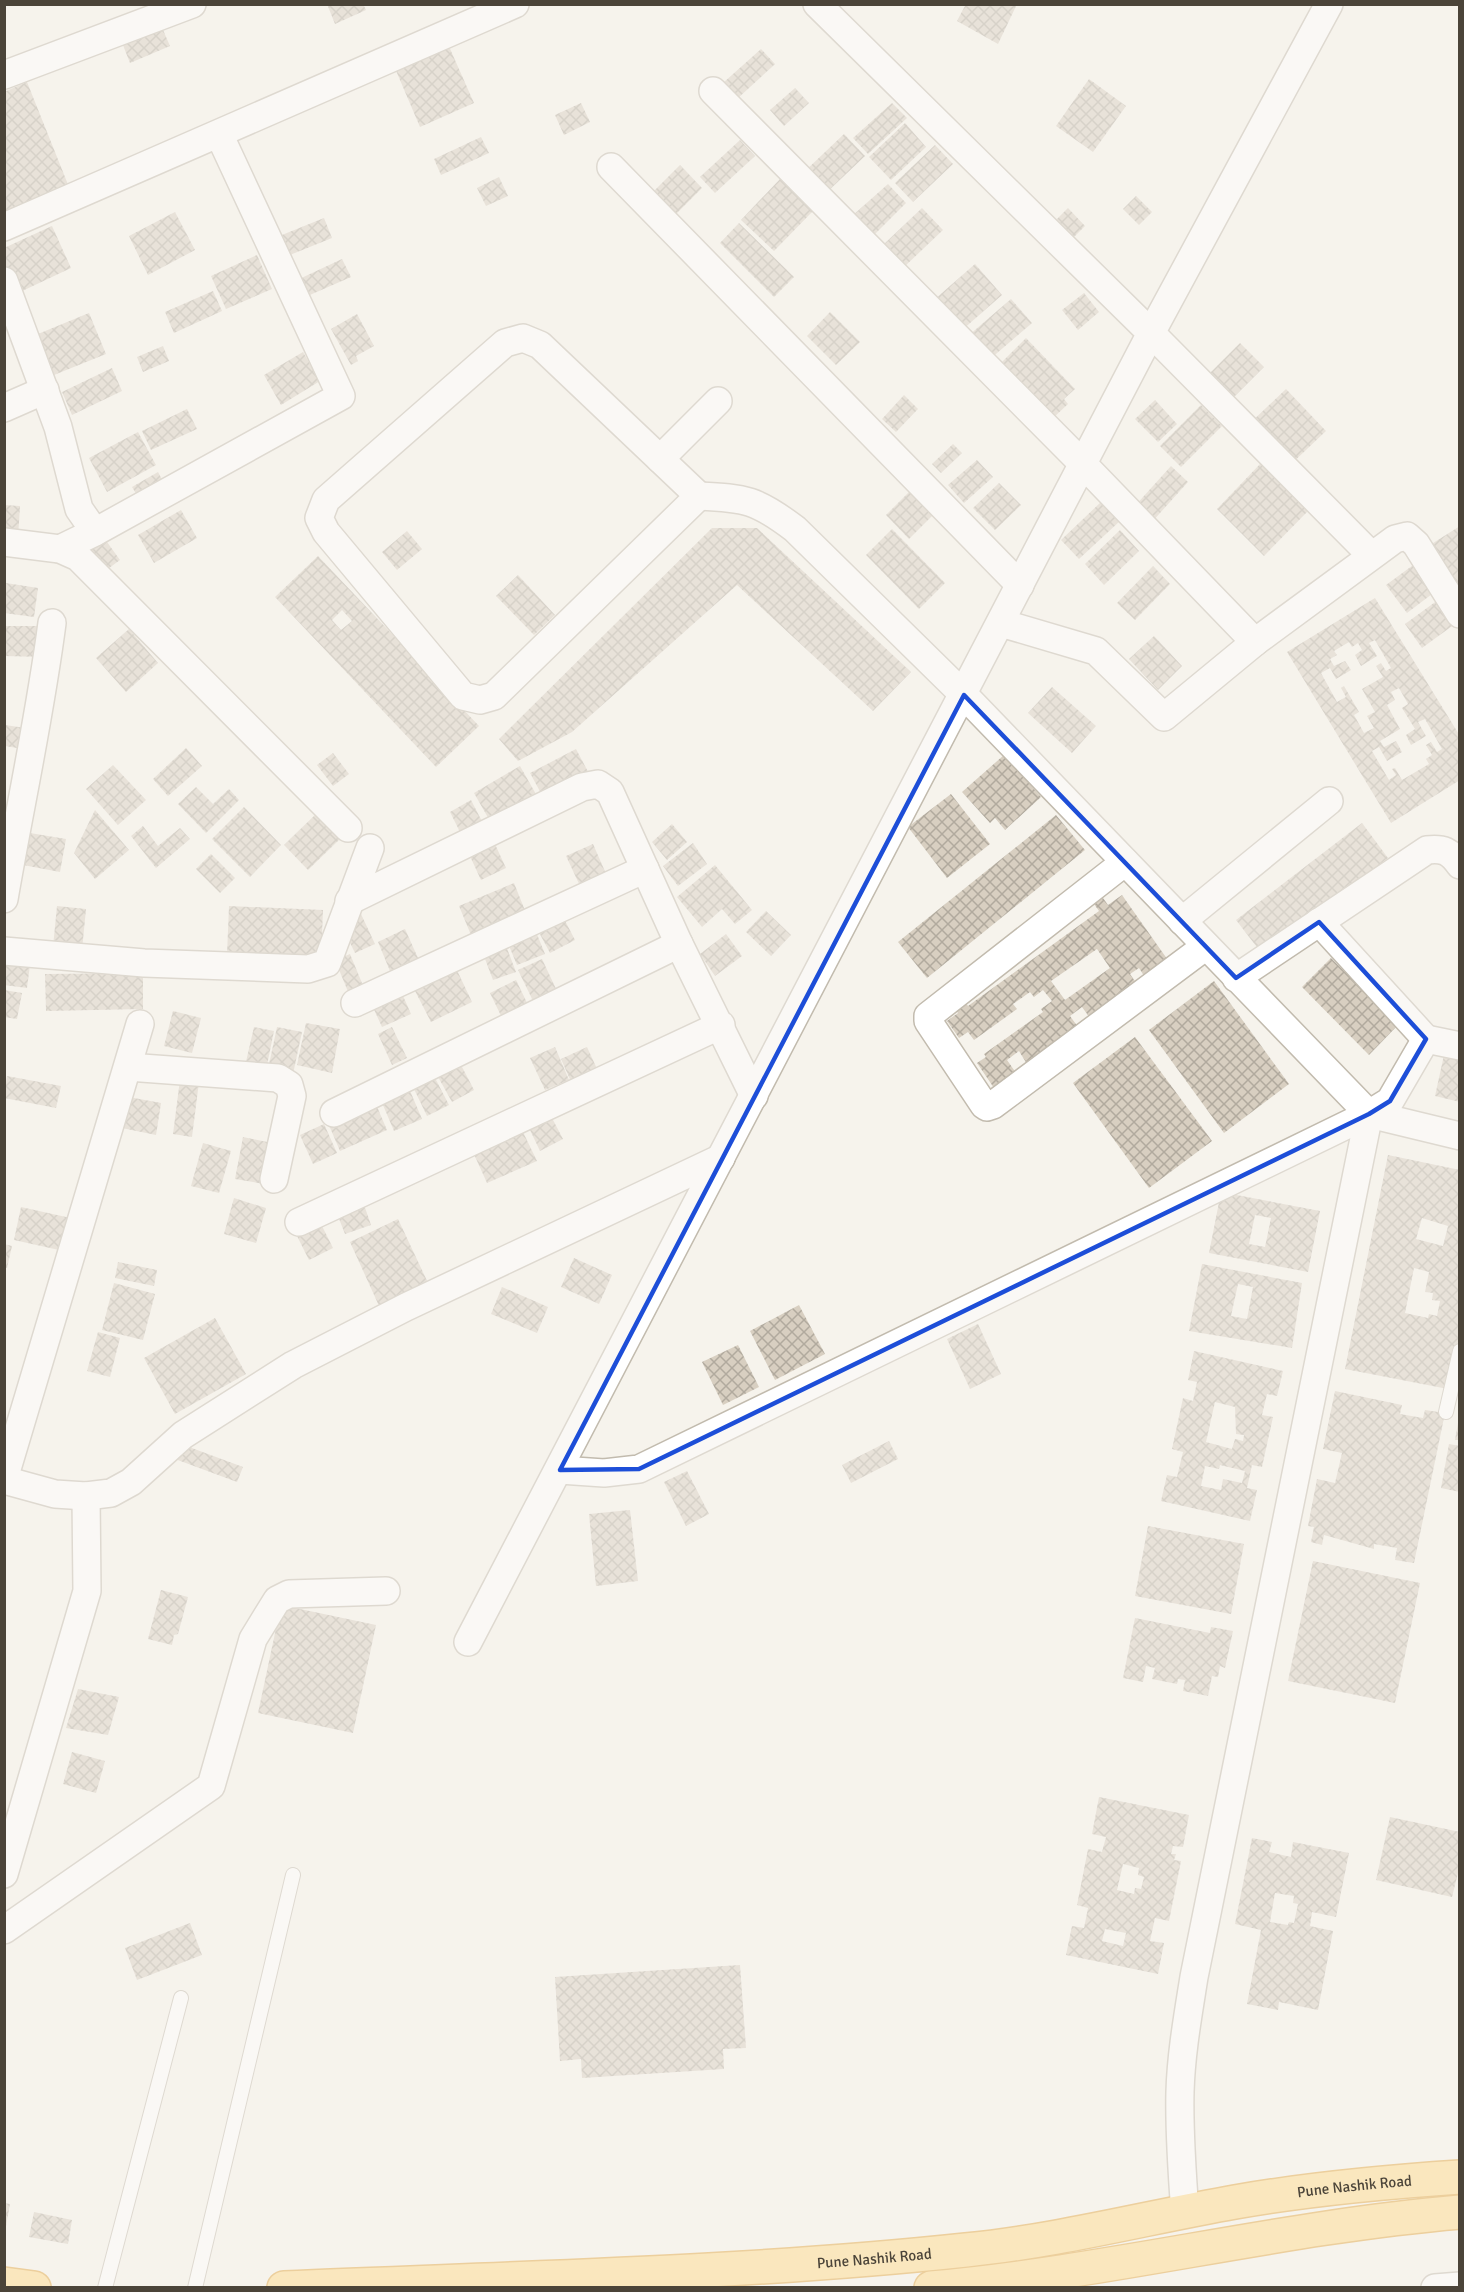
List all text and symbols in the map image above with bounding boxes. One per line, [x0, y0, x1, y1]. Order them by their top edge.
street label: Pune Nashik Road [1296, 2172, 1412, 2201]
street label: Pune Nashik Road [816, 2245, 932, 2272]

